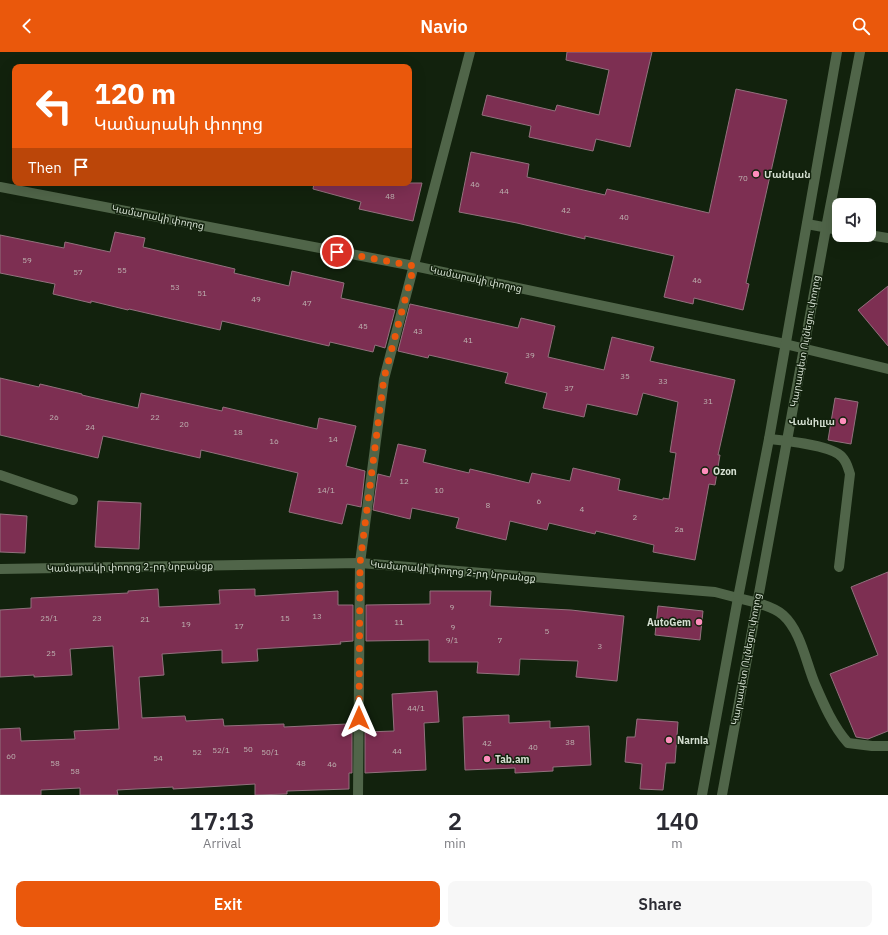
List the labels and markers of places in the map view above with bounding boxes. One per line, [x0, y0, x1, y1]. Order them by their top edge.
place label: Մանկան [764, 168, 811, 181]
marker: Մանկան [751, 169, 761, 179]
pin [320, 235, 354, 269]
place label: Վանիլլա [789, 415, 835, 428]
marker: Վանիլլա [838, 416, 848, 426]
place label: Ozon [713, 465, 737, 478]
marker: Ozon [700, 466, 710, 476]
place label: AutoGem [647, 616, 691, 629]
marker: AutoGem [694, 617, 704, 627]
place label: Narnia [677, 734, 709, 747]
marker: Narnia [664, 735, 674, 745]
place label: Tab.am [495, 753, 530, 766]
marker: Tab.am [482, 754, 492, 764]

